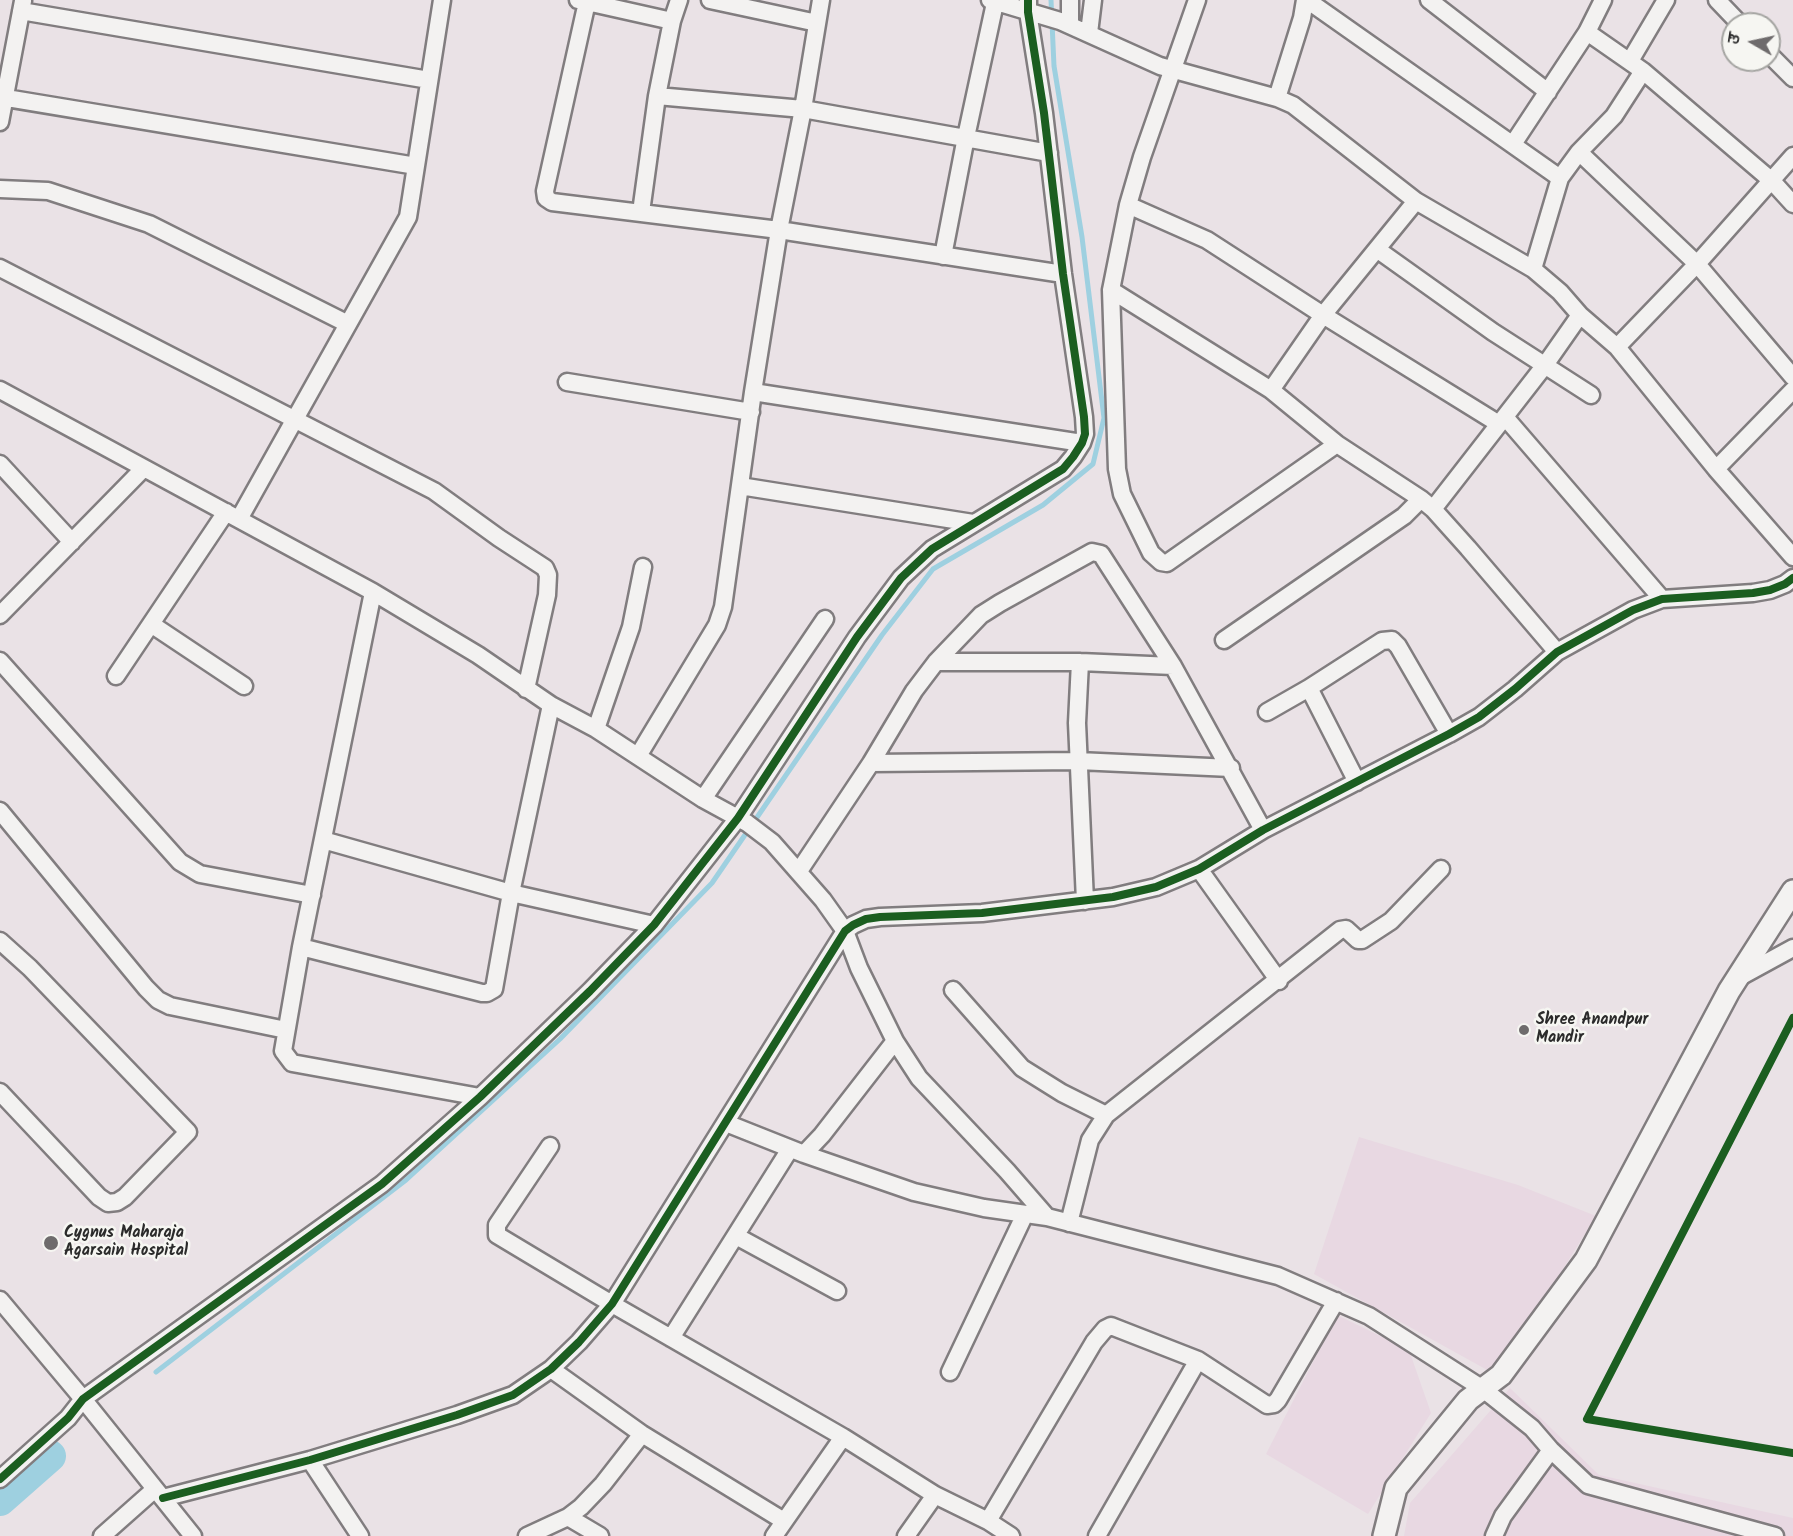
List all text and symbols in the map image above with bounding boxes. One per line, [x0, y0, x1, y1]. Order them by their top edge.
north arrow [1721, 12, 1781, 72]
text: उ [1722, 33, 1748, 46]
place label: Shree Anandpur Mandir [1536, 1011, 1648, 1049]
marker: Shree Anandpur Mandir [1517, 1023, 1531, 1037]
place label: Cygnus Maharaja Agarsain Hospital [64, 1224, 188, 1262]
marker: Cygnus Maharaja Agarsain Hospital [42, 1234, 60, 1252]

